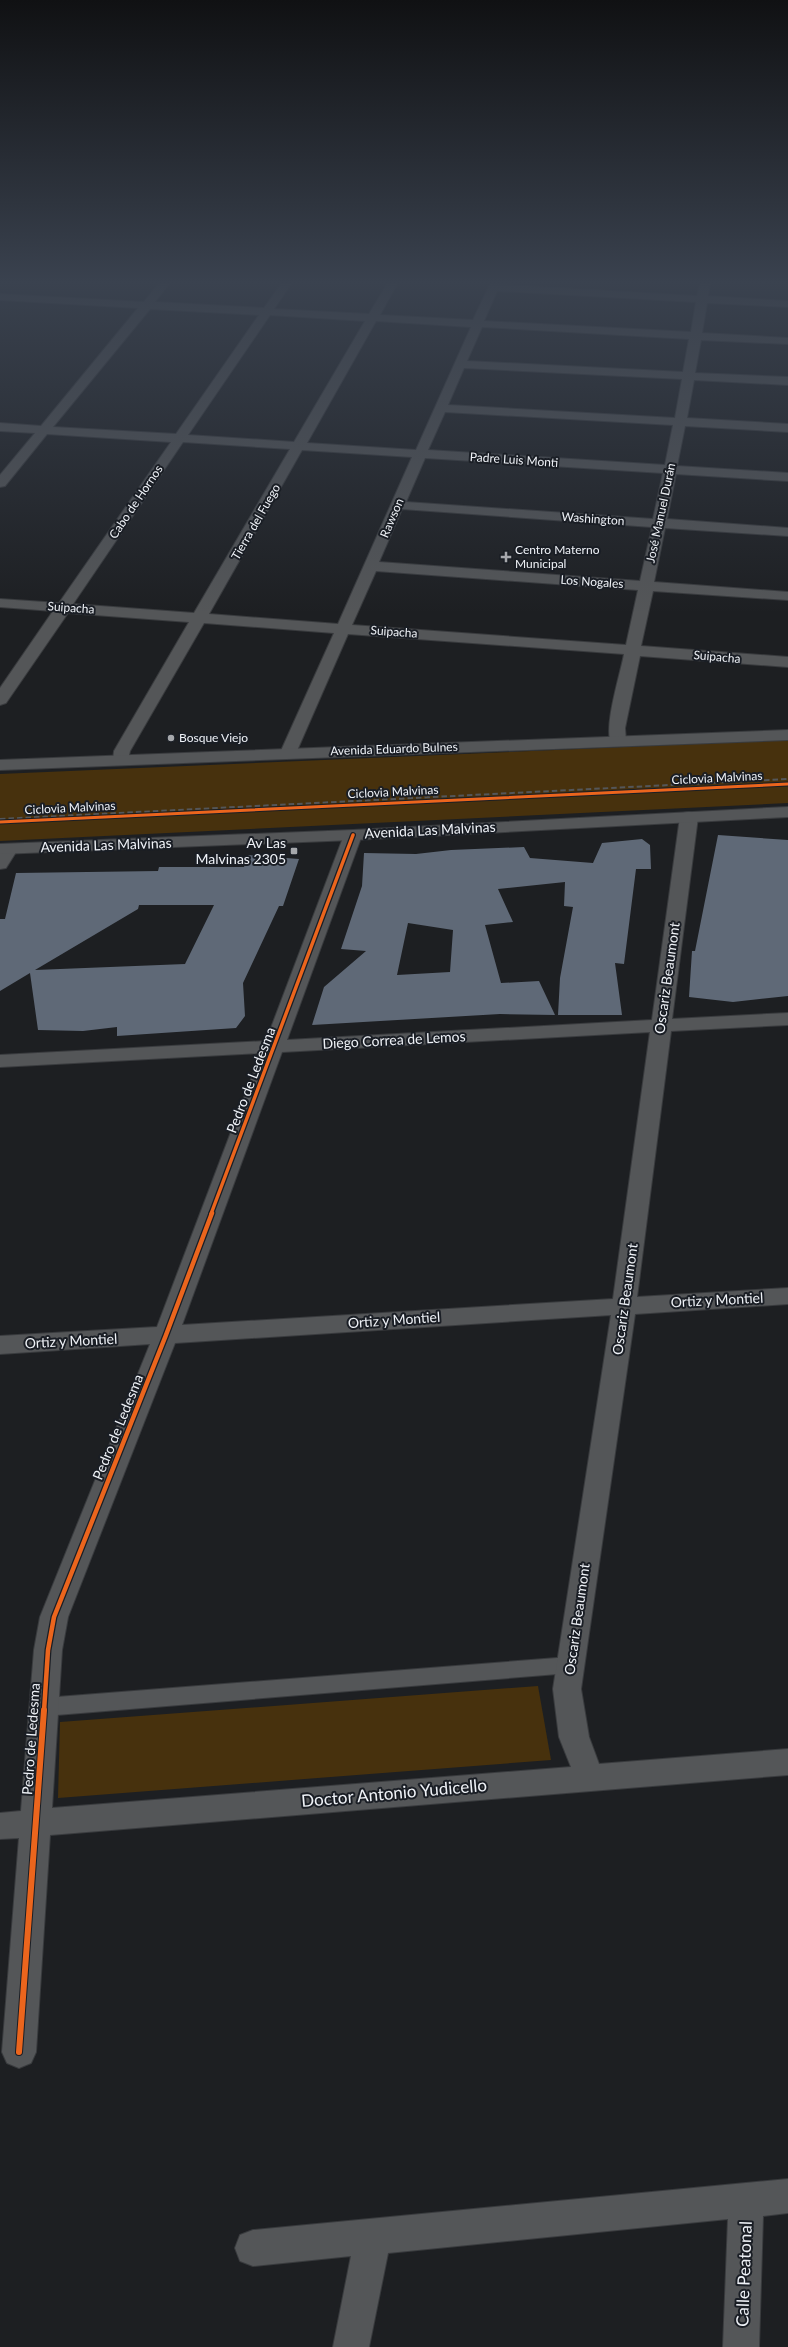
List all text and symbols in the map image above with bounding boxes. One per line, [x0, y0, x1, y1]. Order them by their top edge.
street label: Padre Luis Monti [469, 449, 559, 470]
street label: Cabo de Hornos [105, 462, 166, 541]
street label: José Manuel Durán [643, 462, 678, 564]
street label: Tierra del Fuego [228, 481, 283, 562]
street label: Rawson [377, 496, 407, 540]
street label: Washington [561, 509, 625, 528]
place label: Centro Materno Municipal [515, 542, 600, 571]
marker: Centro Materno Municipal [500, 551, 512, 563]
street label: Los Nogales [560, 572, 624, 591]
street label: Suipacha [47, 598, 95, 617]
street label: Suipacha [370, 622, 418, 641]
street label: Suipacha [693, 647, 741, 666]
place label: Bosque Viejo [179, 730, 248, 745]
marker: Bosque Viejo [166, 733, 176, 743]
street label: Avenida Eduardo Bulnes [330, 739, 458, 758]
street label: Ciclovia Malvinas [671, 768, 763, 787]
street label: Ciclovia Malvinas [347, 782, 439, 801]
street label: Ciclovia Malvinas [24, 798, 116, 817]
street label: Avenida Las Malvinas [364, 818, 496, 841]
street label: Avenida Las Malvinas [40, 834, 172, 855]
place label: Av Las Malvinas 2305 [195, 834, 286, 867]
marker: Av Las Malvinas 2305 [289, 846, 299, 856]
street label: Oscariz Beaumont [650, 921, 683, 1035]
street label: Pedro de Ledesma [222, 1024, 279, 1135]
street label: Diego Correa de Lemos [322, 1027, 466, 1052]
street label: Oscariz Beaumont [608, 1242, 641, 1356]
street label: Ortiz y Montiel [670, 1289, 764, 1310]
street label: Ortiz y Montiel [347, 1308, 441, 1331]
street label: Ortiz y Montiel [24, 1330, 118, 1351]
street label: Pedro de Ledesma [89, 1372, 146, 1482]
street label: Oscariz Beaumont [560, 1562, 593, 1676]
street label: Pedro de Ledesma [18, 1682, 43, 1796]
street label: Doctor Antonio Yudicello [300, 1774, 488, 1811]
street label: Calle Peatonal [731, 2221, 756, 2327]

